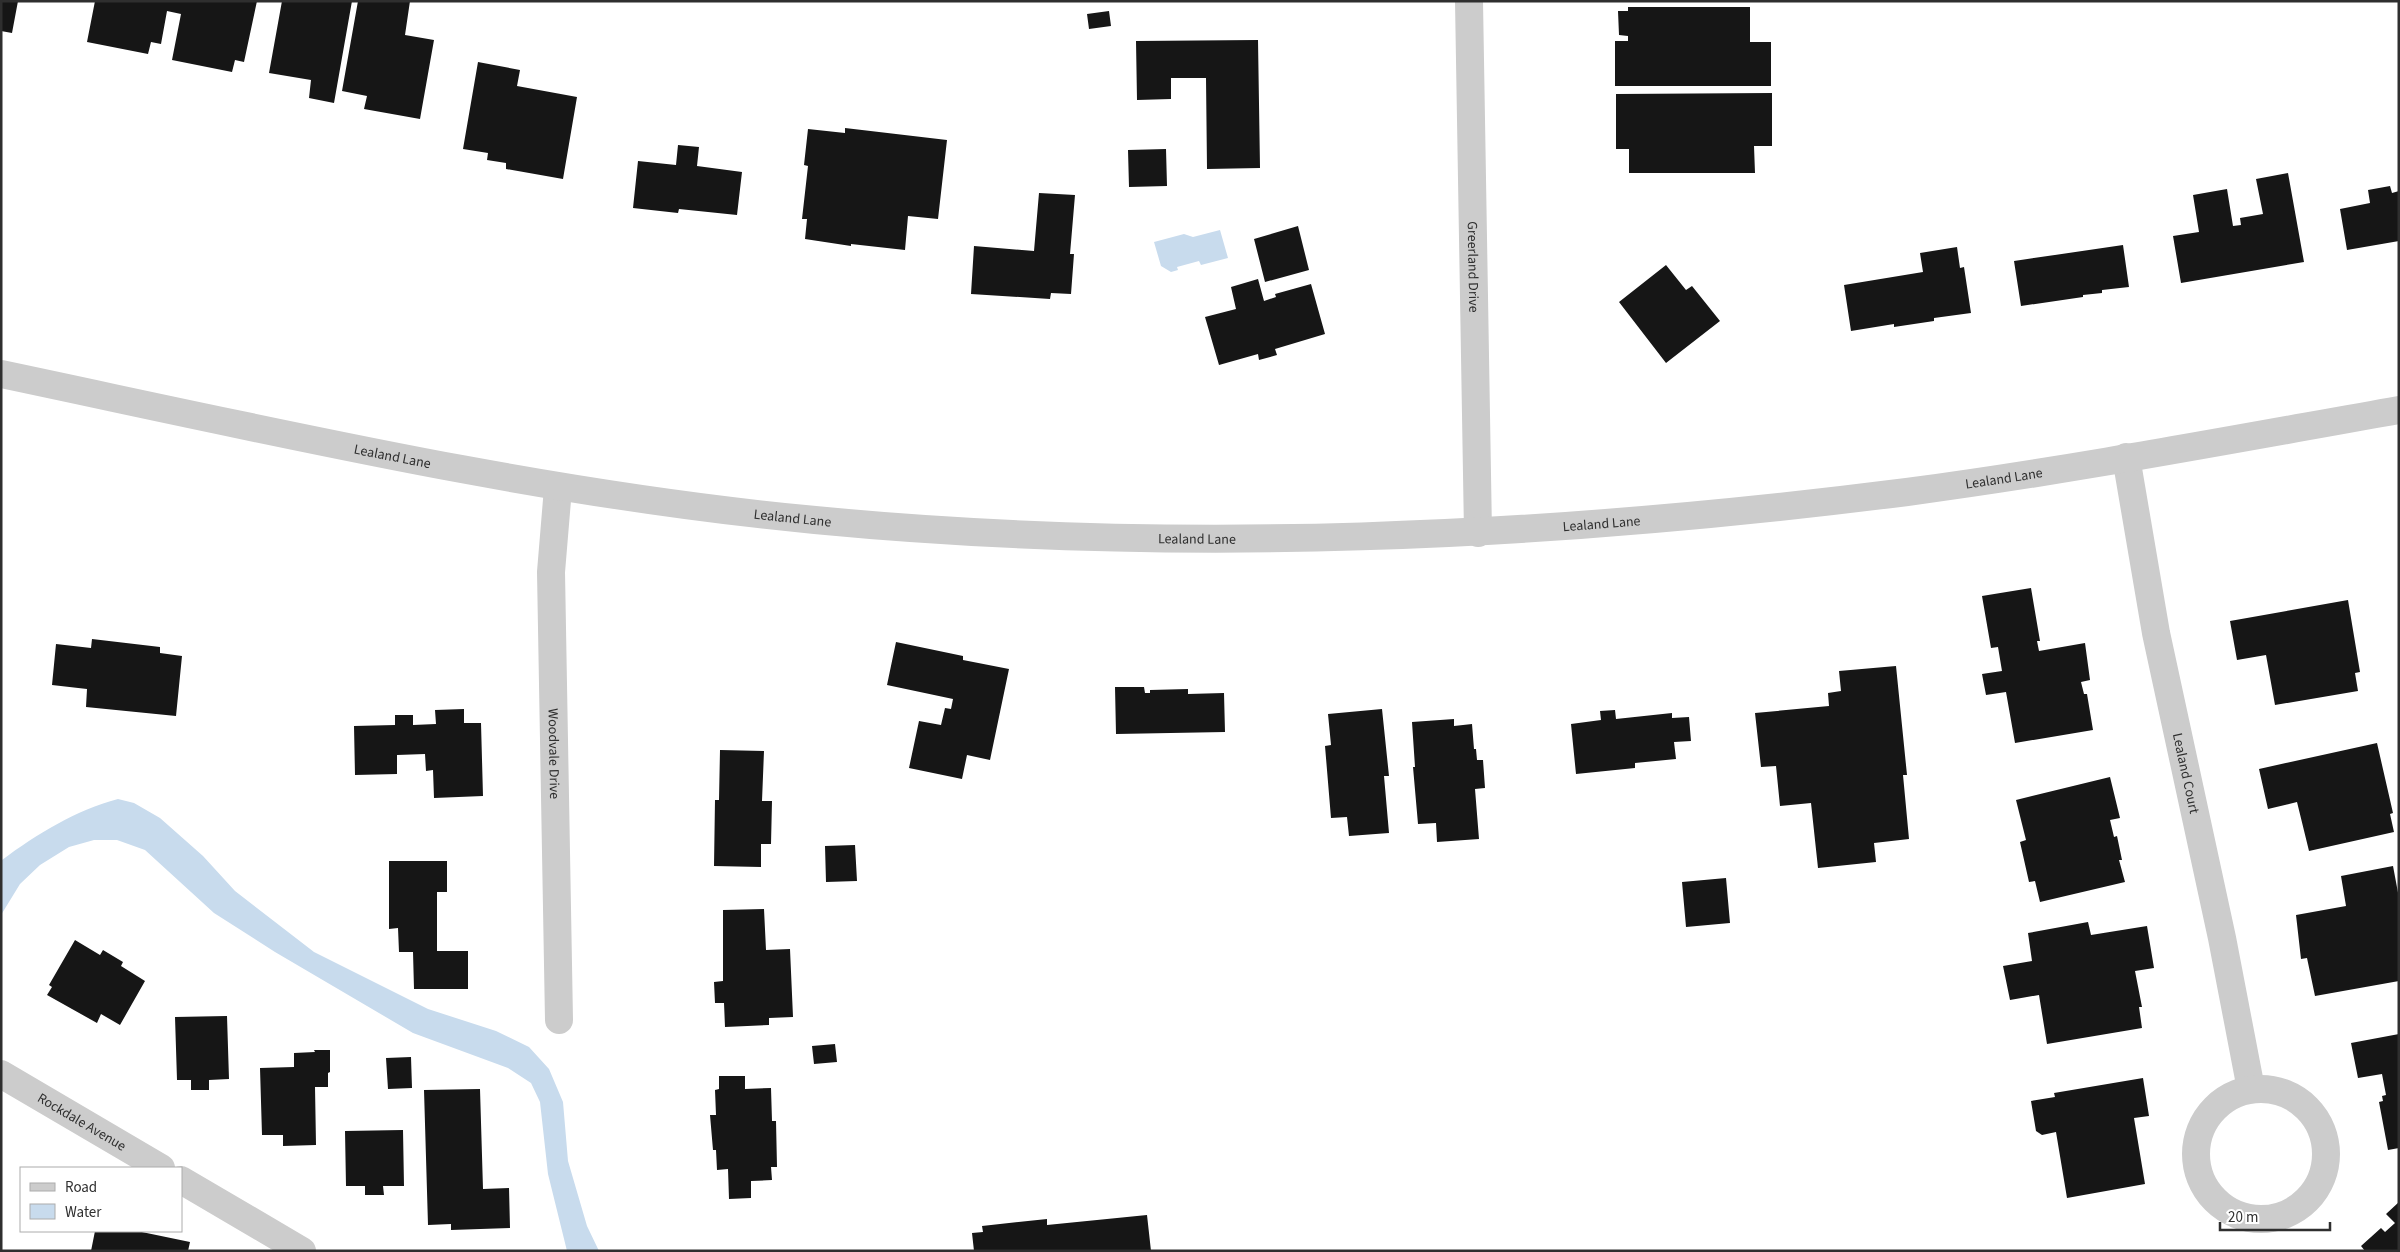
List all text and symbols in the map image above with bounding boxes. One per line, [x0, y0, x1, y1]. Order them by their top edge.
street label: Greerland Drive [1462, 221, 1483, 313]
street label: Lealand Lane [352, 440, 432, 474]
street label: Lealand Lane [1964, 463, 2044, 495]
street label: Lealand Lane [753, 505, 832, 532]
street label: Lealand Lane [1562, 511, 1641, 537]
street label: Lealand Lane [1158, 529, 1236, 550]
street label: Woodvale Drive [542, 708, 564, 799]
street label: Lealand Court [2167, 731, 2204, 816]
street label: Rockdale Avenue [33, 1089, 130, 1156]
legend [20, 1167, 182, 1232]
text: Road [65, 1177, 97, 1198]
scale bar [2220, 1200, 2330, 1232]
text: Water [65, 1202, 102, 1223]
text: 20 m [2228, 1207, 2258, 1228]

